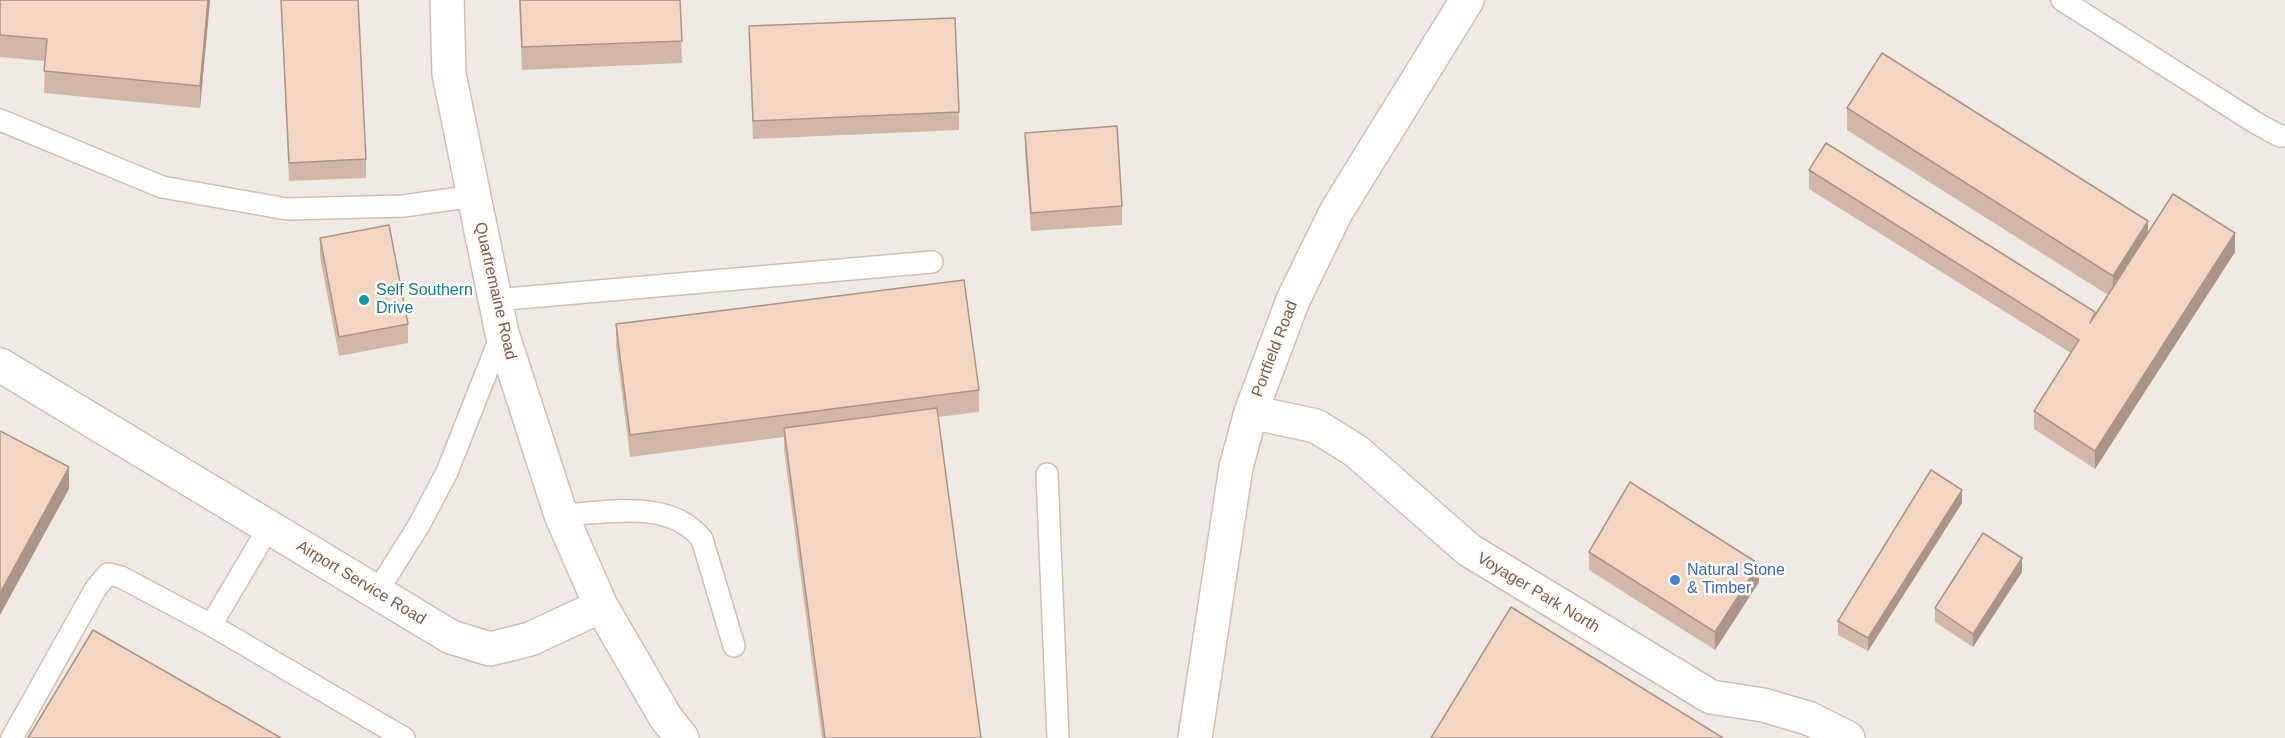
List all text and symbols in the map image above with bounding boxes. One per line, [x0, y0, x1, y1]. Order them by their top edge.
street label: Quartremaine Road [470, 220, 520, 362]
place label: Self Southern Drive [376, 281, 473, 319]
marker: Self Southern Drive [357, 293, 371, 307]
street label: Portfield Road [1248, 298, 1302, 400]
street label: Airport Service Road [293, 537, 429, 629]
street label: Voyager Park North [1473, 549, 1603, 637]
place label: Natural Stone & Timber [1687, 561, 1785, 599]
marker: Natural Stone & Timber [1668, 573, 1682, 587]

